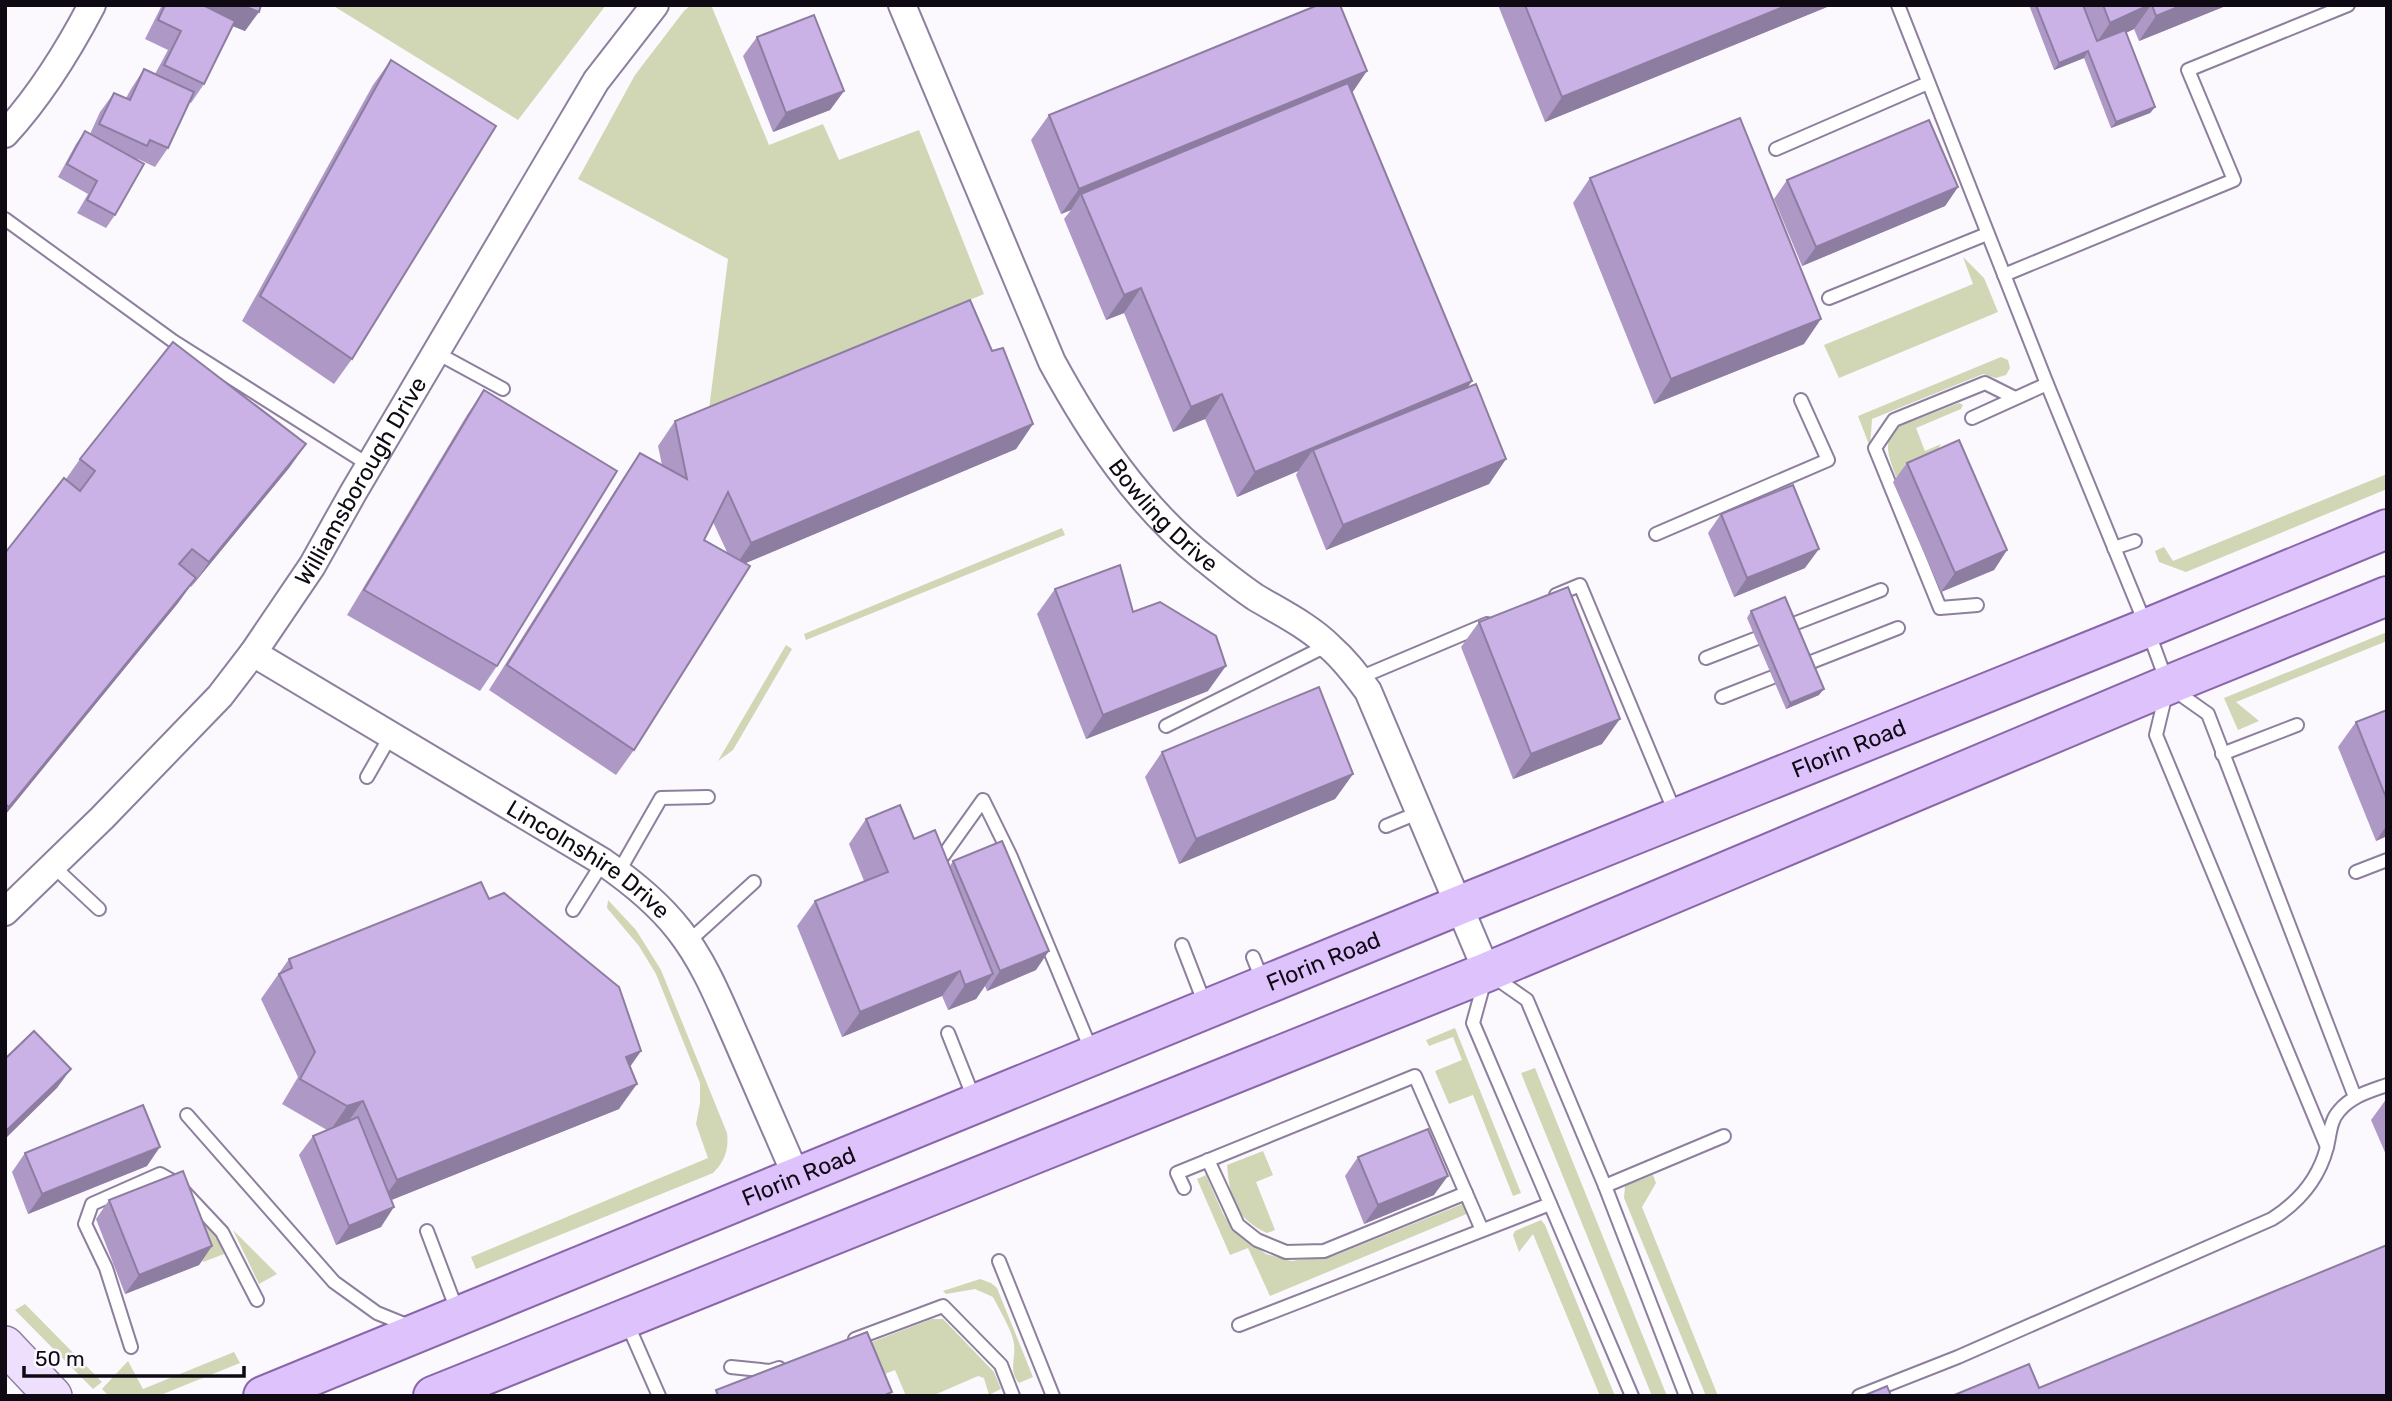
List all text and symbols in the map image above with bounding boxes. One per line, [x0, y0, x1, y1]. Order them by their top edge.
street label: Williamsborough Drive [289, 372, 432, 591]
street label: Bowling Drive [1103, 453, 1224, 578]
street label: Florin Road [1788, 713, 1910, 784]
street label: Lincolnshire Drive [502, 794, 676, 924]
street label: Florin Road [1262, 925, 1384, 997]
street label: Florin Road [738, 1140, 860, 1212]
scale bar [24, 1334, 245, 1378]
text: 50 m [35, 1346, 85, 1371]

